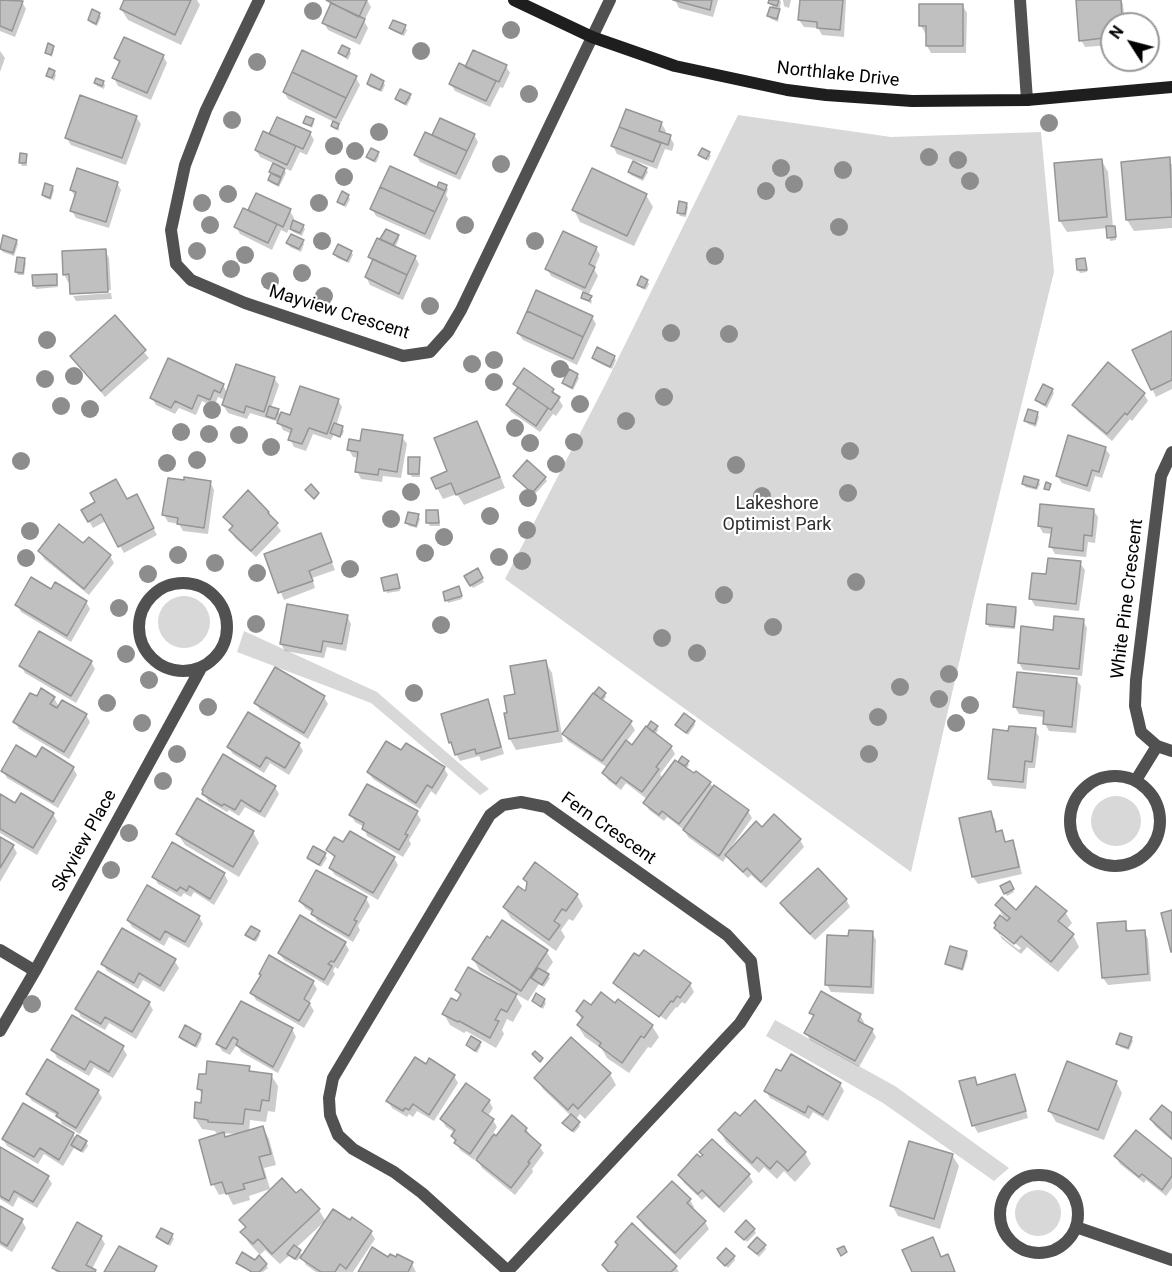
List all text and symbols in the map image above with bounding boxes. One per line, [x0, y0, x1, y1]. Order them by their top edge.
north arrow [1100, 12, 1160, 72]
text: N [1106, 22, 1128, 42]
street label: Northlake Drive [776, 58, 900, 92]
street label: Mayview Crescent [266, 281, 412, 345]
park label: Lakeshore Optimist Park [723, 493, 831, 536]
street label: White Pine Crescent [1107, 518, 1149, 680]
street label: Skyview Place [48, 786, 122, 896]
street label: Fern Crescent [556, 788, 660, 870]

